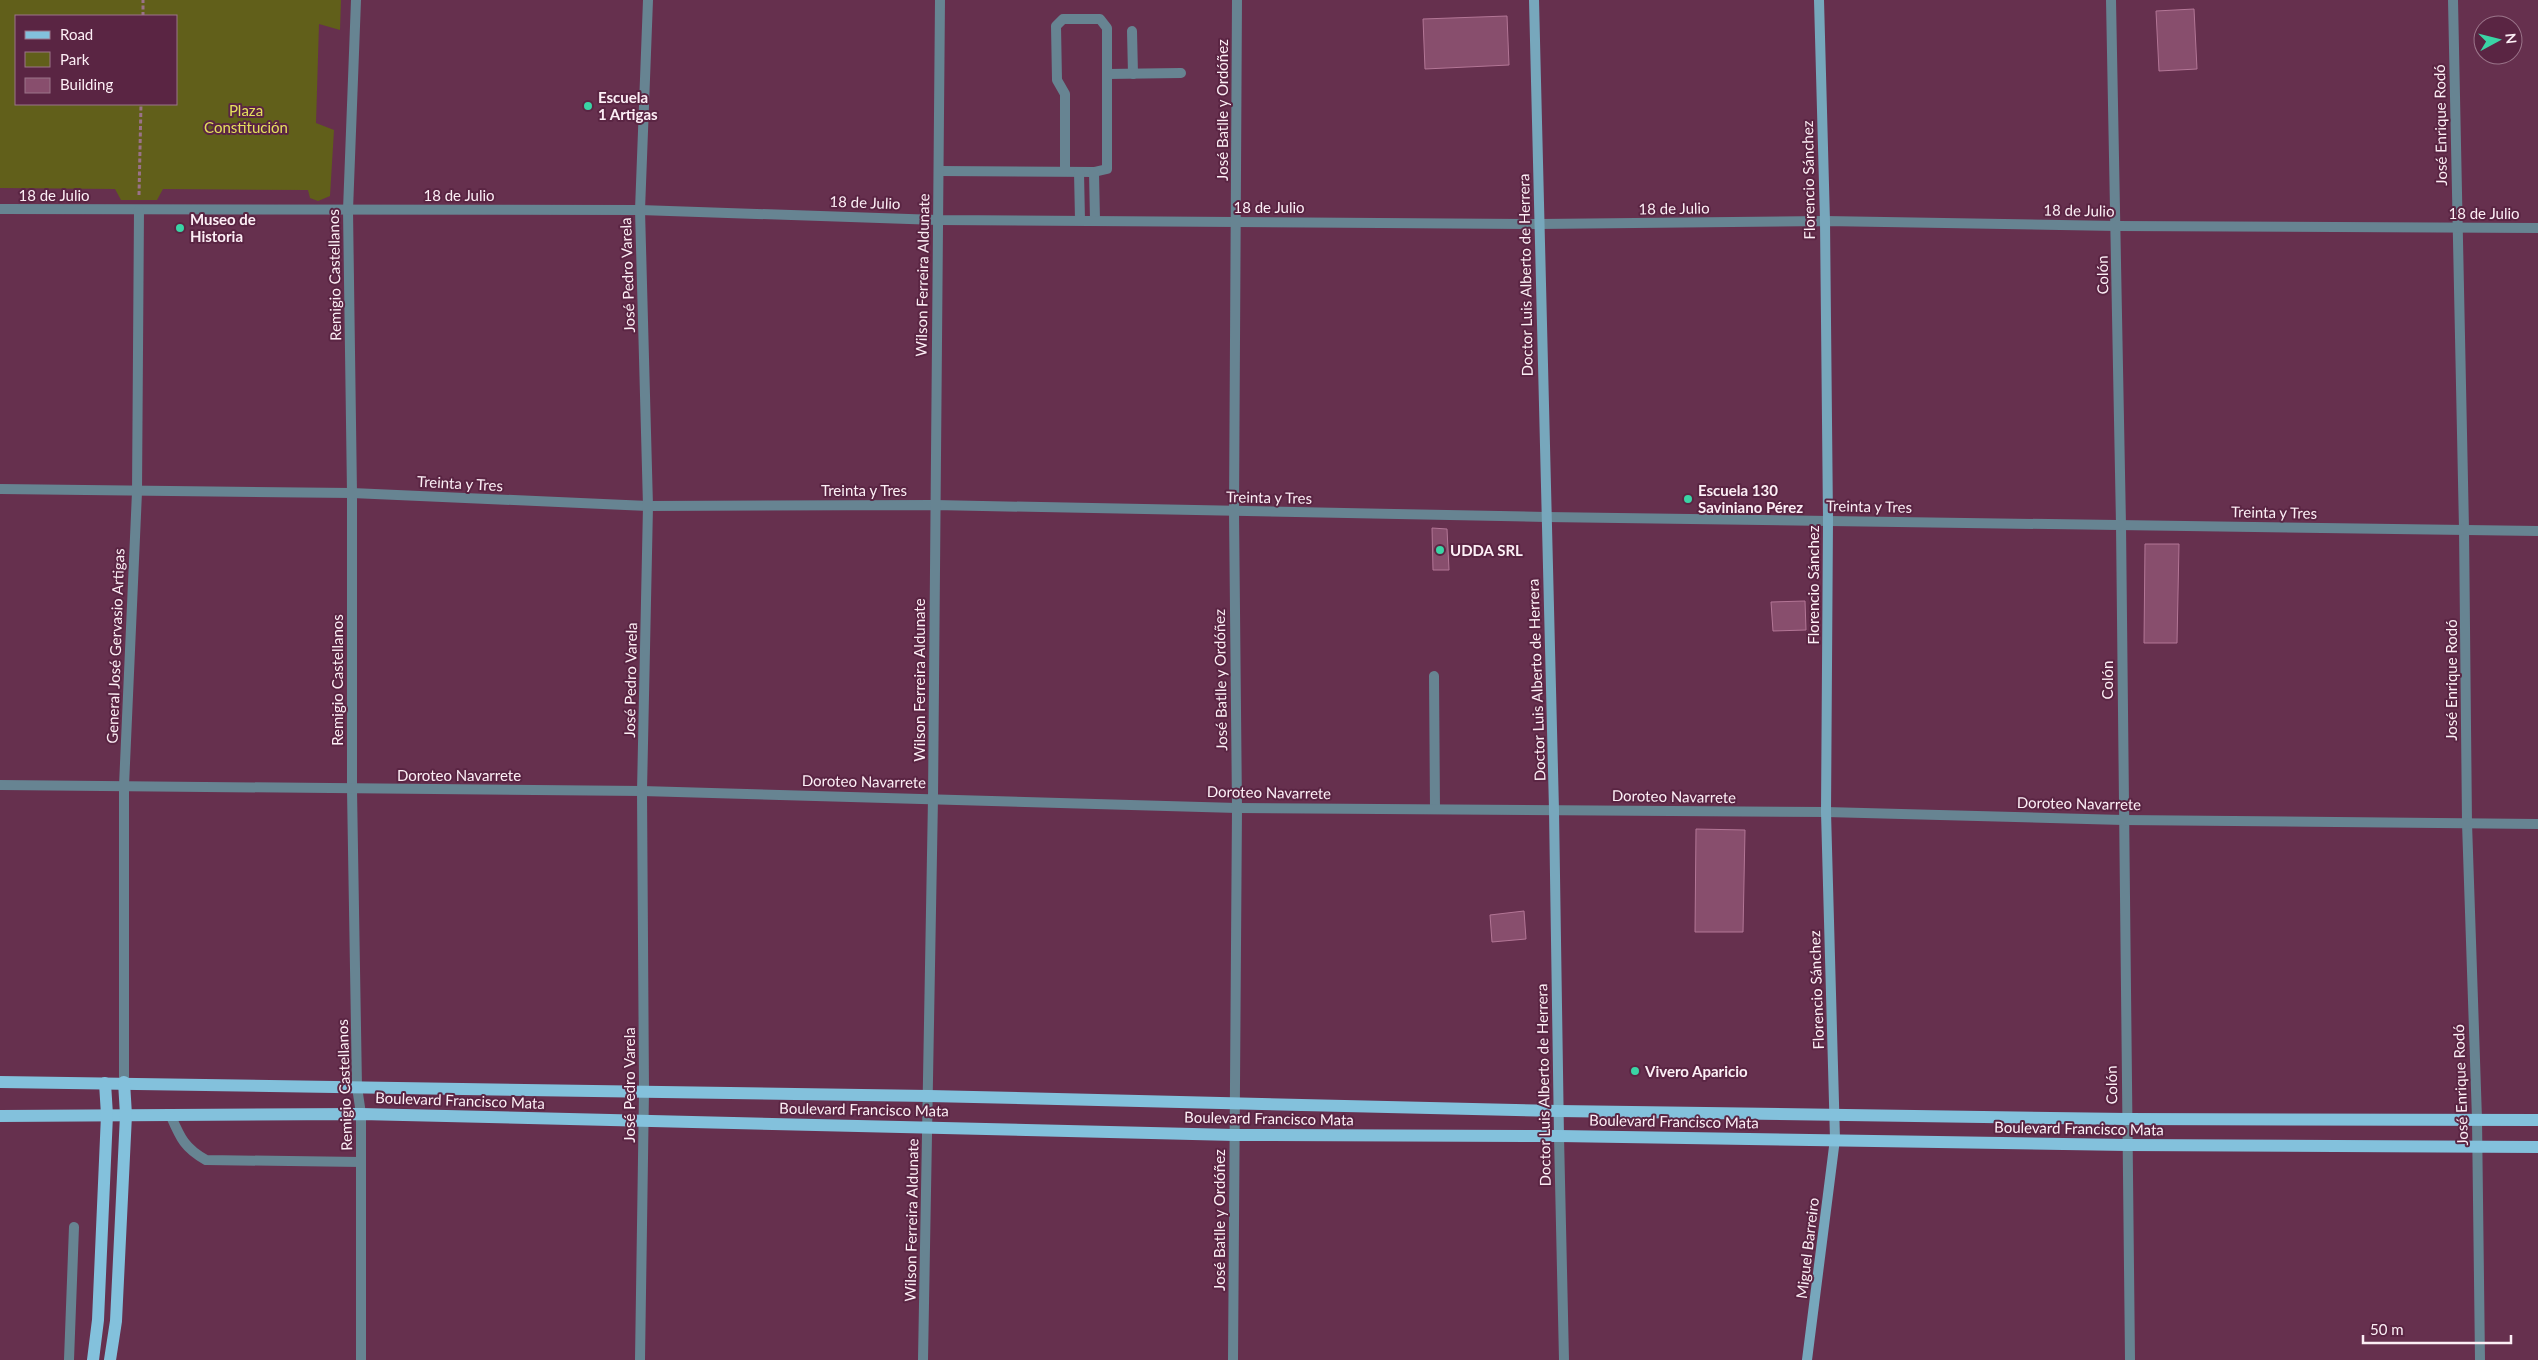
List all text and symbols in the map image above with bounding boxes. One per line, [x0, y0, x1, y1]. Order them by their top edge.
legend [15, 15, 178, 105]
north arrow [2473, 15, 2523, 65]
text: Road [60, 25, 93, 43]
text: N [2502, 32, 2520, 45]
street label: José Batlle y Ordóñez [1213, 39, 1231, 181]
text: Park [60, 50, 90, 68]
street label: José Enrique Rodó [2430, 64, 2450, 186]
text: Building [60, 75, 113, 93]
place label: Escuela 1 Artigas [598, 88, 658, 123]
marker: Escuela 1 Artigas [582, 100, 594, 112]
park label: Plaza Constitución [204, 101, 288, 136]
street label: Florencio Sánchez [1798, 120, 1818, 240]
street label: Doctor Luis Alberto de Herrera [1514, 174, 1536, 376]
street label: 18 de Julio [18, 186, 90, 204]
street label: 18 de Julio [423, 186, 495, 204]
street label: 18 de Julio [829, 192, 901, 212]
street label: Wilson Ferreira Aldunate [912, 193, 932, 357]
street label: 18 de Julio [1233, 198, 1305, 216]
street label: 18 de Julio [1638, 198, 1710, 218]
street label: 18 de Julio [2043, 200, 2115, 220]
street label: 18 de Julio [2448, 204, 2520, 222]
street label: Remigio Castellanos [324, 209, 344, 341]
place label: Museo de Historia [190, 210, 256, 245]
street label: José Pedro Varela [616, 217, 638, 333]
marker: Museo de Historia [174, 222, 186, 234]
street label: Colón [2093, 255, 2111, 295]
street label: Treinta y Tres [417, 472, 503, 494]
street label: Treinta y Tres [821, 481, 907, 499]
place label: Escuela 130 Saviniano Pérez [1698, 481, 1803, 516]
street label: Treinta y Tres [1226, 487, 1312, 507]
marker: Escuela 130 Saviniano Pérez [1682, 493, 1694, 505]
street label: Treinta y Tres [1826, 496, 1912, 516]
street label: Treinta y Tres [2231, 502, 2317, 522]
street label: Florencio Sánchez [1804, 525, 1822, 645]
place label: UDDA SRL [1450, 541, 1523, 559]
marker: UDDA SRL [1434, 544, 1446, 556]
street label: General José Gervasio Artigas [103, 548, 127, 744]
street label: Doctor Luis Alberto de Herrera [1523, 578, 1549, 782]
street label: Wilson Ferreira Aldunate [910, 598, 928, 762]
street label: José Batlle y Ordóñez [1210, 609, 1230, 751]
street label: Remigio Castellanos [328, 614, 346, 746]
street label: José Enrique Rodó [2442, 619, 2460, 741]
street label: José Pedro Varela [620, 622, 640, 738]
street label: Colón [2098, 661, 2116, 699]
street label: Doroteo Navarrete [397, 766, 521, 784]
street label: Doroteo Navarrete [802, 771, 926, 791]
street label: Doroteo Navarrete [1207, 782, 1331, 802]
street label: Doroteo Navarrete [1612, 786, 1736, 806]
street label: Doroteo Navarrete [2017, 793, 2141, 813]
street label: Florencio Sánchez [1805, 930, 1827, 1050]
street label: Doctor Luis Alberto de Herrera [1532, 984, 1554, 1186]
street label: Remigio Castellanos [333, 1019, 355, 1151]
street label: José Enrique Rodó [2449, 1024, 2471, 1146]
street label: José Pedro Varela [620, 1027, 638, 1143]
place label: Vivero Aparicio [1644, 1062, 1748, 1080]
marker: Vivero Aparicio [1629, 1065, 1641, 1077]
street label: Colón [2102, 1065, 2120, 1105]
street label: Boulevard Francisco Mata [375, 1088, 545, 1112]
street label: Boulevard Francisco Mata [779, 1099, 949, 1119]
street label: Boulevard Francisco Mata [1184, 1108, 1354, 1128]
street label: Boulevard Francisco Mata [1589, 1111, 1759, 1131]
street label: Boulevard Francisco Mata [1994, 1118, 2164, 1138]
street label: Wilson Ferreira Aldunate [901, 1138, 921, 1302]
street label: José Batlle y Ordóñez [1210, 1149, 1228, 1291]
street label: Miguel Barreiro [1792, 1196, 1822, 1300]
scale bar [2363, 1312, 2510, 1344]
text: 50 m [2370, 1320, 2404, 1338]

